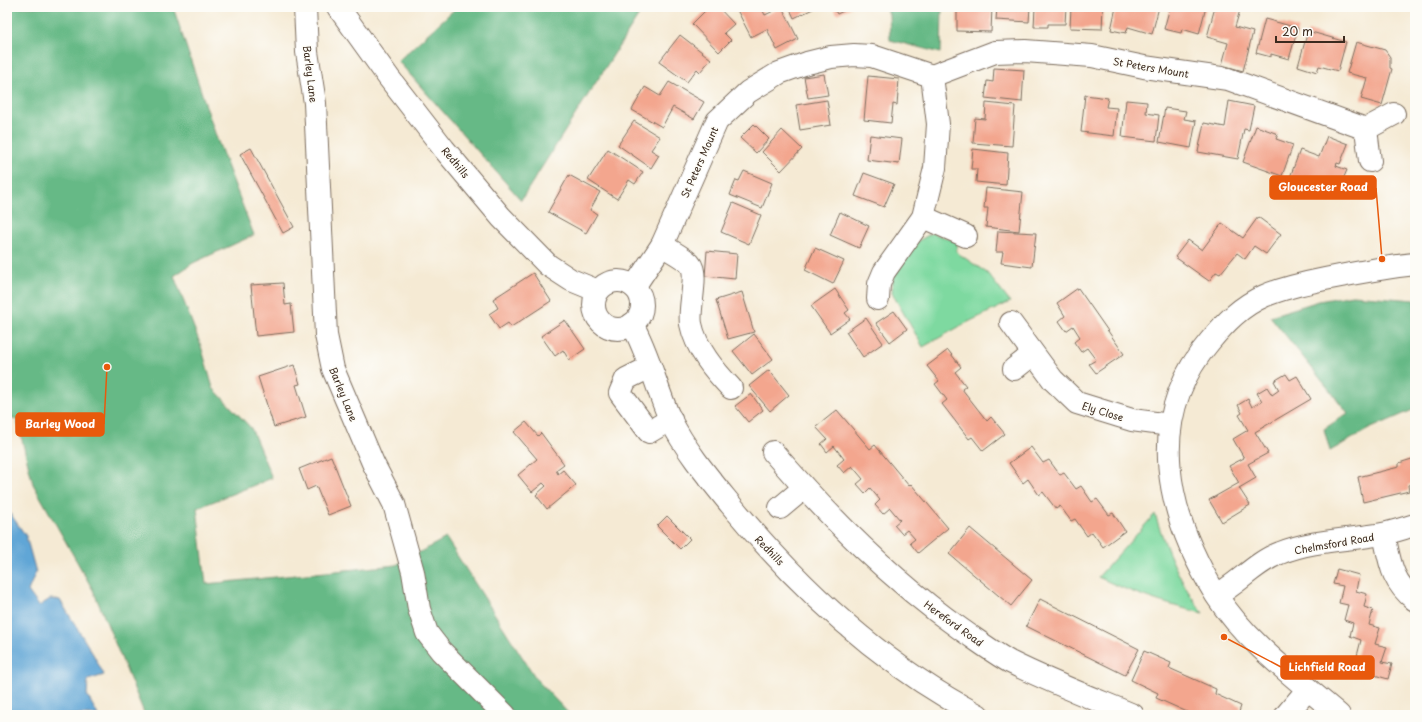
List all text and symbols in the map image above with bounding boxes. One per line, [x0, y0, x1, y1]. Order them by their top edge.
scale bar [1276, 18, 1344, 44]
text: 20 m [1282, 22, 1313, 40]
street label: Barley Lane [299, 45, 322, 104]
street label: St Peters Mount [1112, 53, 1190, 81]
street label: St Peters Mount [677, 124, 721, 200]
street label: Redhills [439, 143, 474, 181]
callout: Gloucester Road [1270, 176, 1376, 199]
text: Gloucester Road [1278, 178, 1368, 195]
street label: Barley Lane [325, 364, 362, 424]
street label: Ely Close [1080, 398, 1126, 425]
callout: Barley Wood [16, 413, 104, 436]
text: Barley Wood [25, 415, 95, 432]
street label: Chelmsford Road [1293, 529, 1375, 557]
street label: Redhills [752, 532, 788, 569]
street label: Hereford Road [921, 596, 987, 650]
callout: Lichfield Road [1281, 656, 1374, 679]
text: Lichfield Road [1289, 658, 1366, 675]

